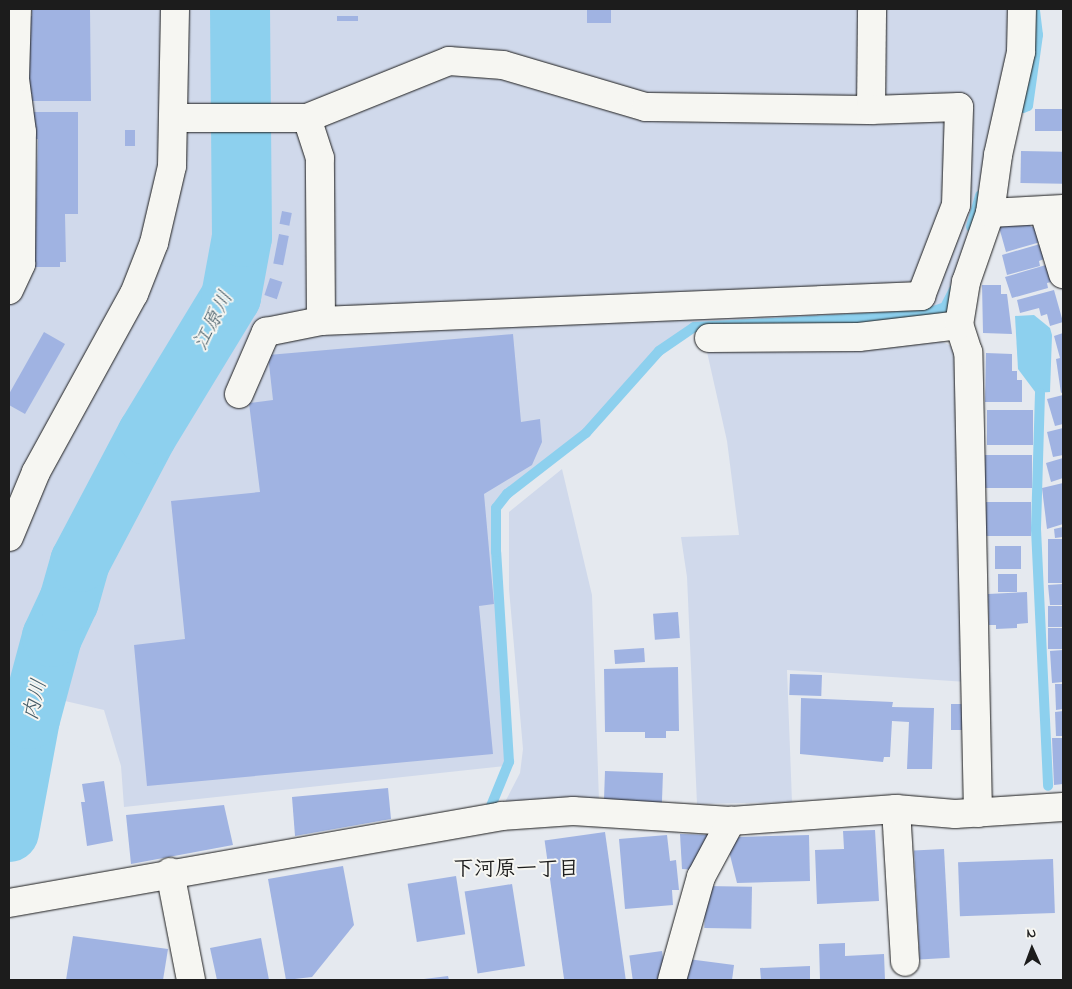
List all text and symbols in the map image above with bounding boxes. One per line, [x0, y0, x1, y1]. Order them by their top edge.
water label: 江原川 [188, 287, 240, 355]
water label: 内川 [19, 677, 53, 723]
district label: 下河原一丁目 [453, 857, 579, 883]
text: N [1026, 923, 1037, 944]
north arrow [1007, 924, 1057, 974]

